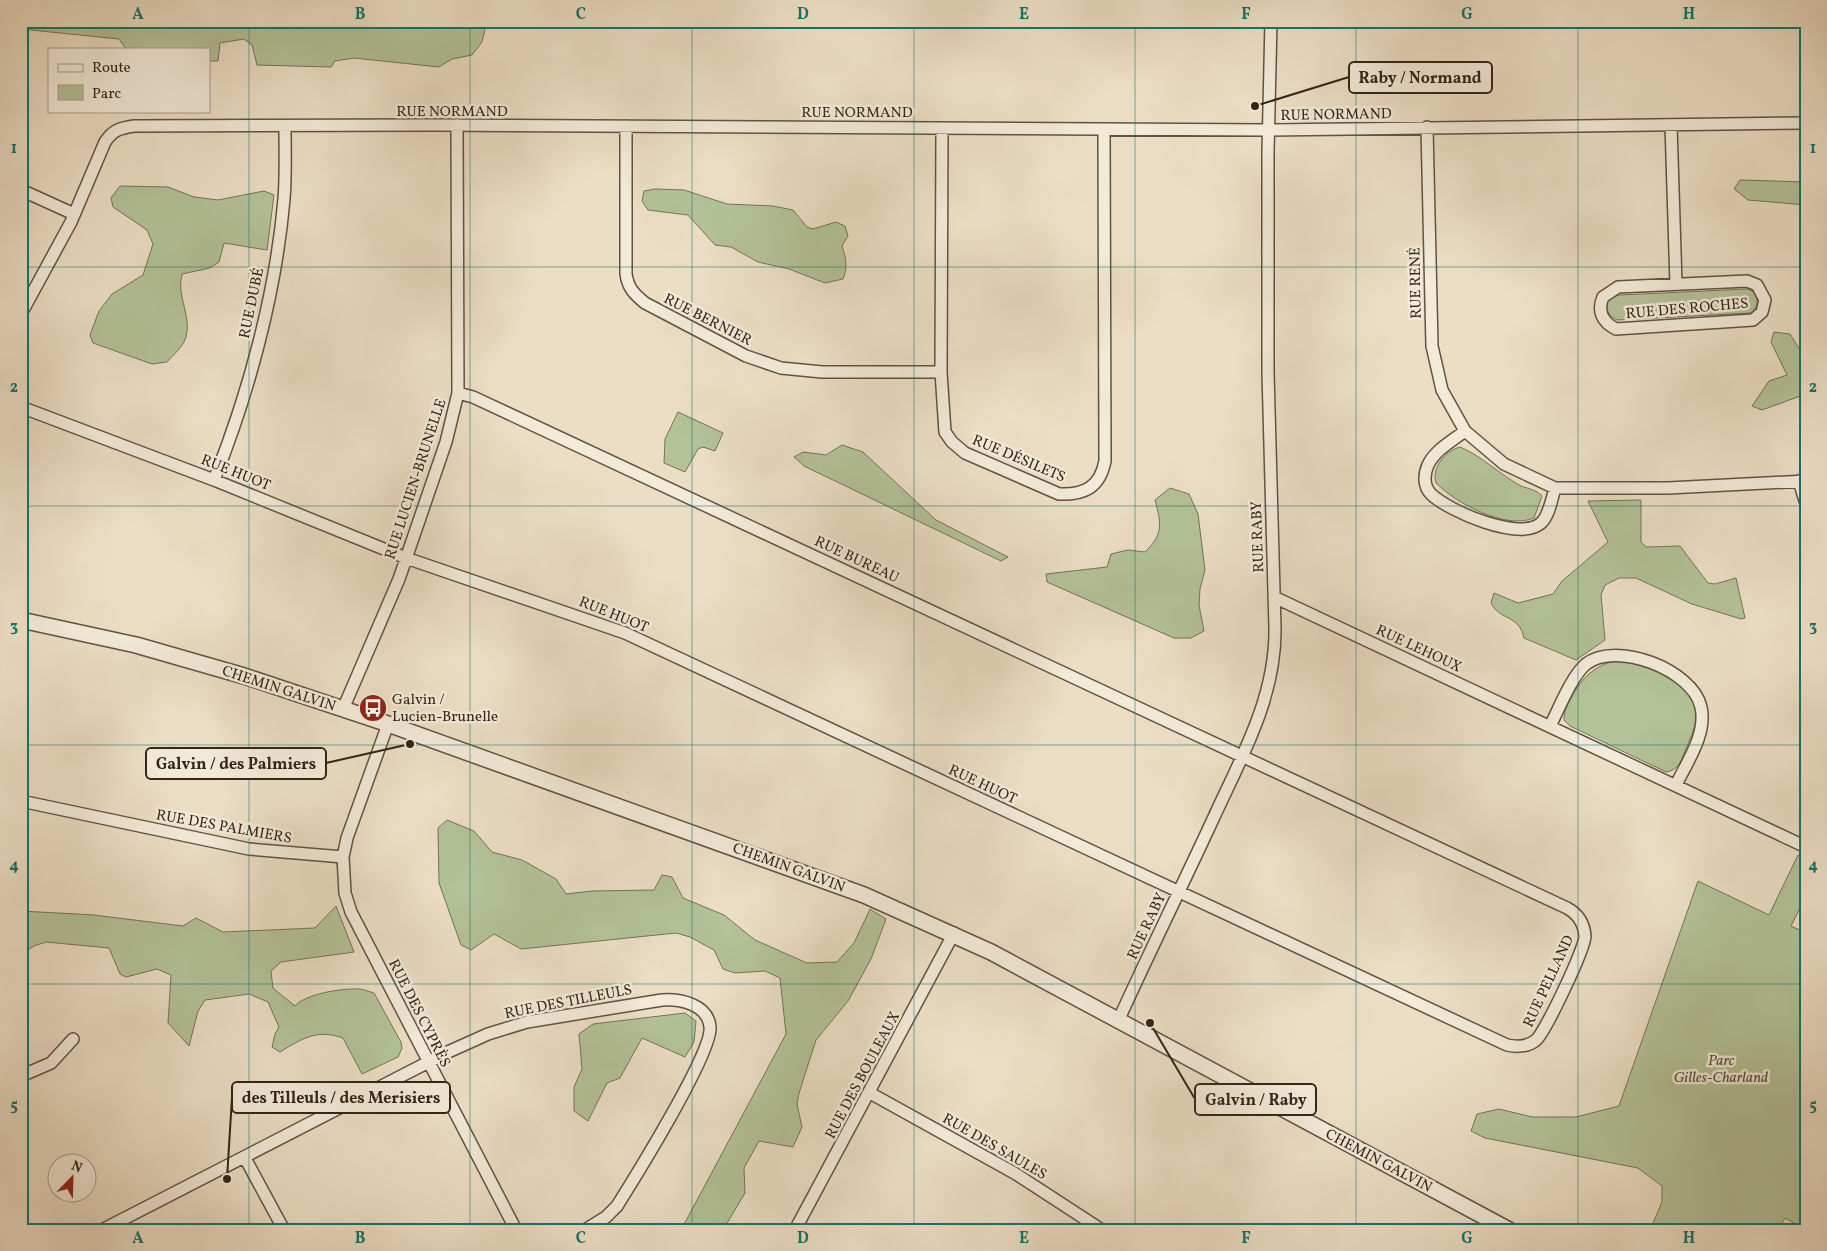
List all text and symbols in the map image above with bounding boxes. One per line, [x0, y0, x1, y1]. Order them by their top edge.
text: A [132, 4, 144, 26]
text: B [355, 4, 366, 26]
text: C [576, 4, 586, 26]
text: D [797, 4, 809, 26]
text: E [1019, 4, 1029, 26]
text: F [1241, 4, 1251, 26]
text: G [1461, 4, 1473, 26]
text: H [1683, 4, 1695, 26]
legend [48, 48, 210, 112]
text: Route [92, 58, 131, 79]
callout: Raby / Normand [1349, 62, 1492, 93]
text: Raby / Normand [1358, 68, 1482, 90]
text: Parc [92, 84, 121, 105]
street label: RUE NORMAND [396, 102, 508, 123]
street label: RUE NORMAND [801, 103, 913, 124]
street label: RUE NORMAND [1280, 104, 1392, 127]
text: 1 [11, 138, 17, 160]
text: 1 [1810, 138, 1816, 160]
street label: RUE RENÉ [1405, 247, 1428, 319]
street label: RUE DUBÉ [235, 266, 270, 341]
street label: RUE BERNIER [659, 289, 755, 352]
street label: RUE DES ROCHES [1625, 294, 1749, 325]
text: 2 [10, 377, 18, 399]
text: 2 [1809, 377, 1817, 399]
street label: RUE LUCIEN-BRUNELLE [381, 396, 452, 562]
street label: RUE DÉSILETS [969, 430, 1068, 488]
street label: RUE HUOT [197, 450, 274, 497]
street label: RUE RABY [1247, 500, 1270, 573]
street label: RUE BUREAU [811, 532, 902, 589]
street label: RUE HUOT [575, 592, 652, 639]
text: 3 [10, 616, 18, 638]
text: 3 [1809, 616, 1817, 638]
street label: RUE LEHOUX [1372, 620, 1465, 678]
street label: CHEMIN GALVIN [219, 661, 338, 718]
place label: Galvin / Lucien-Brunelle [392, 690, 498, 728]
bus stop icon: Galvin / Lucien-Brunelle [358, 693, 388, 723]
callout: Galvin / des Palmiers [146, 748, 326, 779]
text: Galvin / des Palmiers [156, 754, 316, 776]
street label: RUE HUOT [945, 760, 1020, 810]
street label: RUE DES PALMIERS [154, 805, 293, 850]
street label: CHEMIN GALVIN [729, 838, 848, 899]
text: 4 [9, 855, 19, 877]
text: 4 [1808, 855, 1818, 877]
street label: RUE RABY [1123, 889, 1172, 964]
street label: RUE PELLAND [1519, 932, 1580, 1031]
street label: RUE DES CYPRÈS [382, 956, 455, 1071]
street label: RUE DES TILLEULS [503, 980, 634, 1025]
street label: RUE DES BOULEAUX [821, 1008, 906, 1143]
park label: Parc Gilles-Charland [1674, 1051, 1768, 1089]
callout: des Tilleuls / des Merisiers [232, 1082, 450, 1113]
callout: Galvin / Raby [1195, 1084, 1316, 1115]
text: des Tilleuls / des Merisiers [242, 1088, 440, 1110]
text: Galvin / Raby [1205, 1090, 1307, 1112]
text: 5 [10, 1095, 18, 1117]
text: 5 [1809, 1095, 1817, 1117]
street label: RUE DES SAULES [938, 1109, 1050, 1186]
street label: CHEMIN GALVIN [1321, 1124, 1435, 1198]
north arrow [48, 1154, 98, 1204]
text: N [68, 1157, 85, 1178]
text: A [132, 1228, 144, 1250]
text: B [355, 1228, 366, 1250]
text: C [576, 1228, 586, 1250]
text: D [797, 1228, 809, 1250]
text: E [1019, 1228, 1029, 1250]
text: F [1241, 1228, 1251, 1250]
text: G [1461, 1228, 1473, 1250]
text: H [1683, 1228, 1695, 1250]

